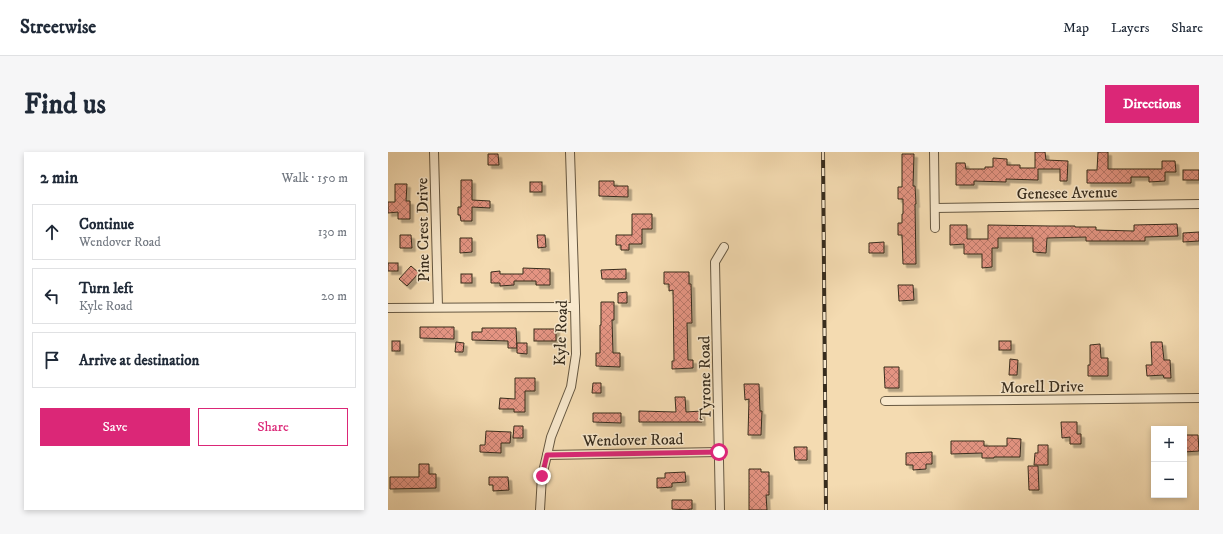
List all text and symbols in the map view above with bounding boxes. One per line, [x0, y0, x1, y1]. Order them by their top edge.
text: Streetwise [20, 16, 96, 39]
text: Map [1063, 19, 1089, 37]
text: Layers [1111, 19, 1149, 37]
text: Share [1171, 19, 1203, 37]
button: Directions [1105, 85, 1199, 123]
text: Find us [24, 87, 106, 122]
text: 2 min [40, 167, 78, 189]
text: Walk · 150 m [282, 170, 348, 186]
street label: Pine Crest Drive [412, 177, 434, 282]
street label: Genesee Avenue [1016, 182, 1118, 204]
text: Continue [79, 215, 134, 234]
icon: ahead [41, 221, 63, 243]
text: 130 m [318, 224, 347, 240]
text: Wendover Road [79, 234, 161, 250]
text: Turn left [79, 279, 133, 298]
icon: left [41, 285, 63, 307]
text: 20 m [321, 288, 347, 304]
text: Kyle Road [79, 298, 133, 314]
street label: Kyle Road [550, 300, 572, 366]
street label: Tyrone Road [694, 336, 716, 420]
icon: arrive [41, 349, 63, 371]
text: Arrive at destination [79, 351, 199, 370]
street label: Morell Drive [1000, 376, 1084, 398]
button: Save [40, 408, 190, 446]
button: Share [198, 408, 348, 446]
map controls [1151, 426, 1187, 498]
button: + [1151, 426, 1187, 462]
street label: Wendover Road [581, 429, 684, 451]
route start [710, 443, 728, 461]
button: − [1151, 462, 1187, 498]
route end [533, 467, 551, 485]

